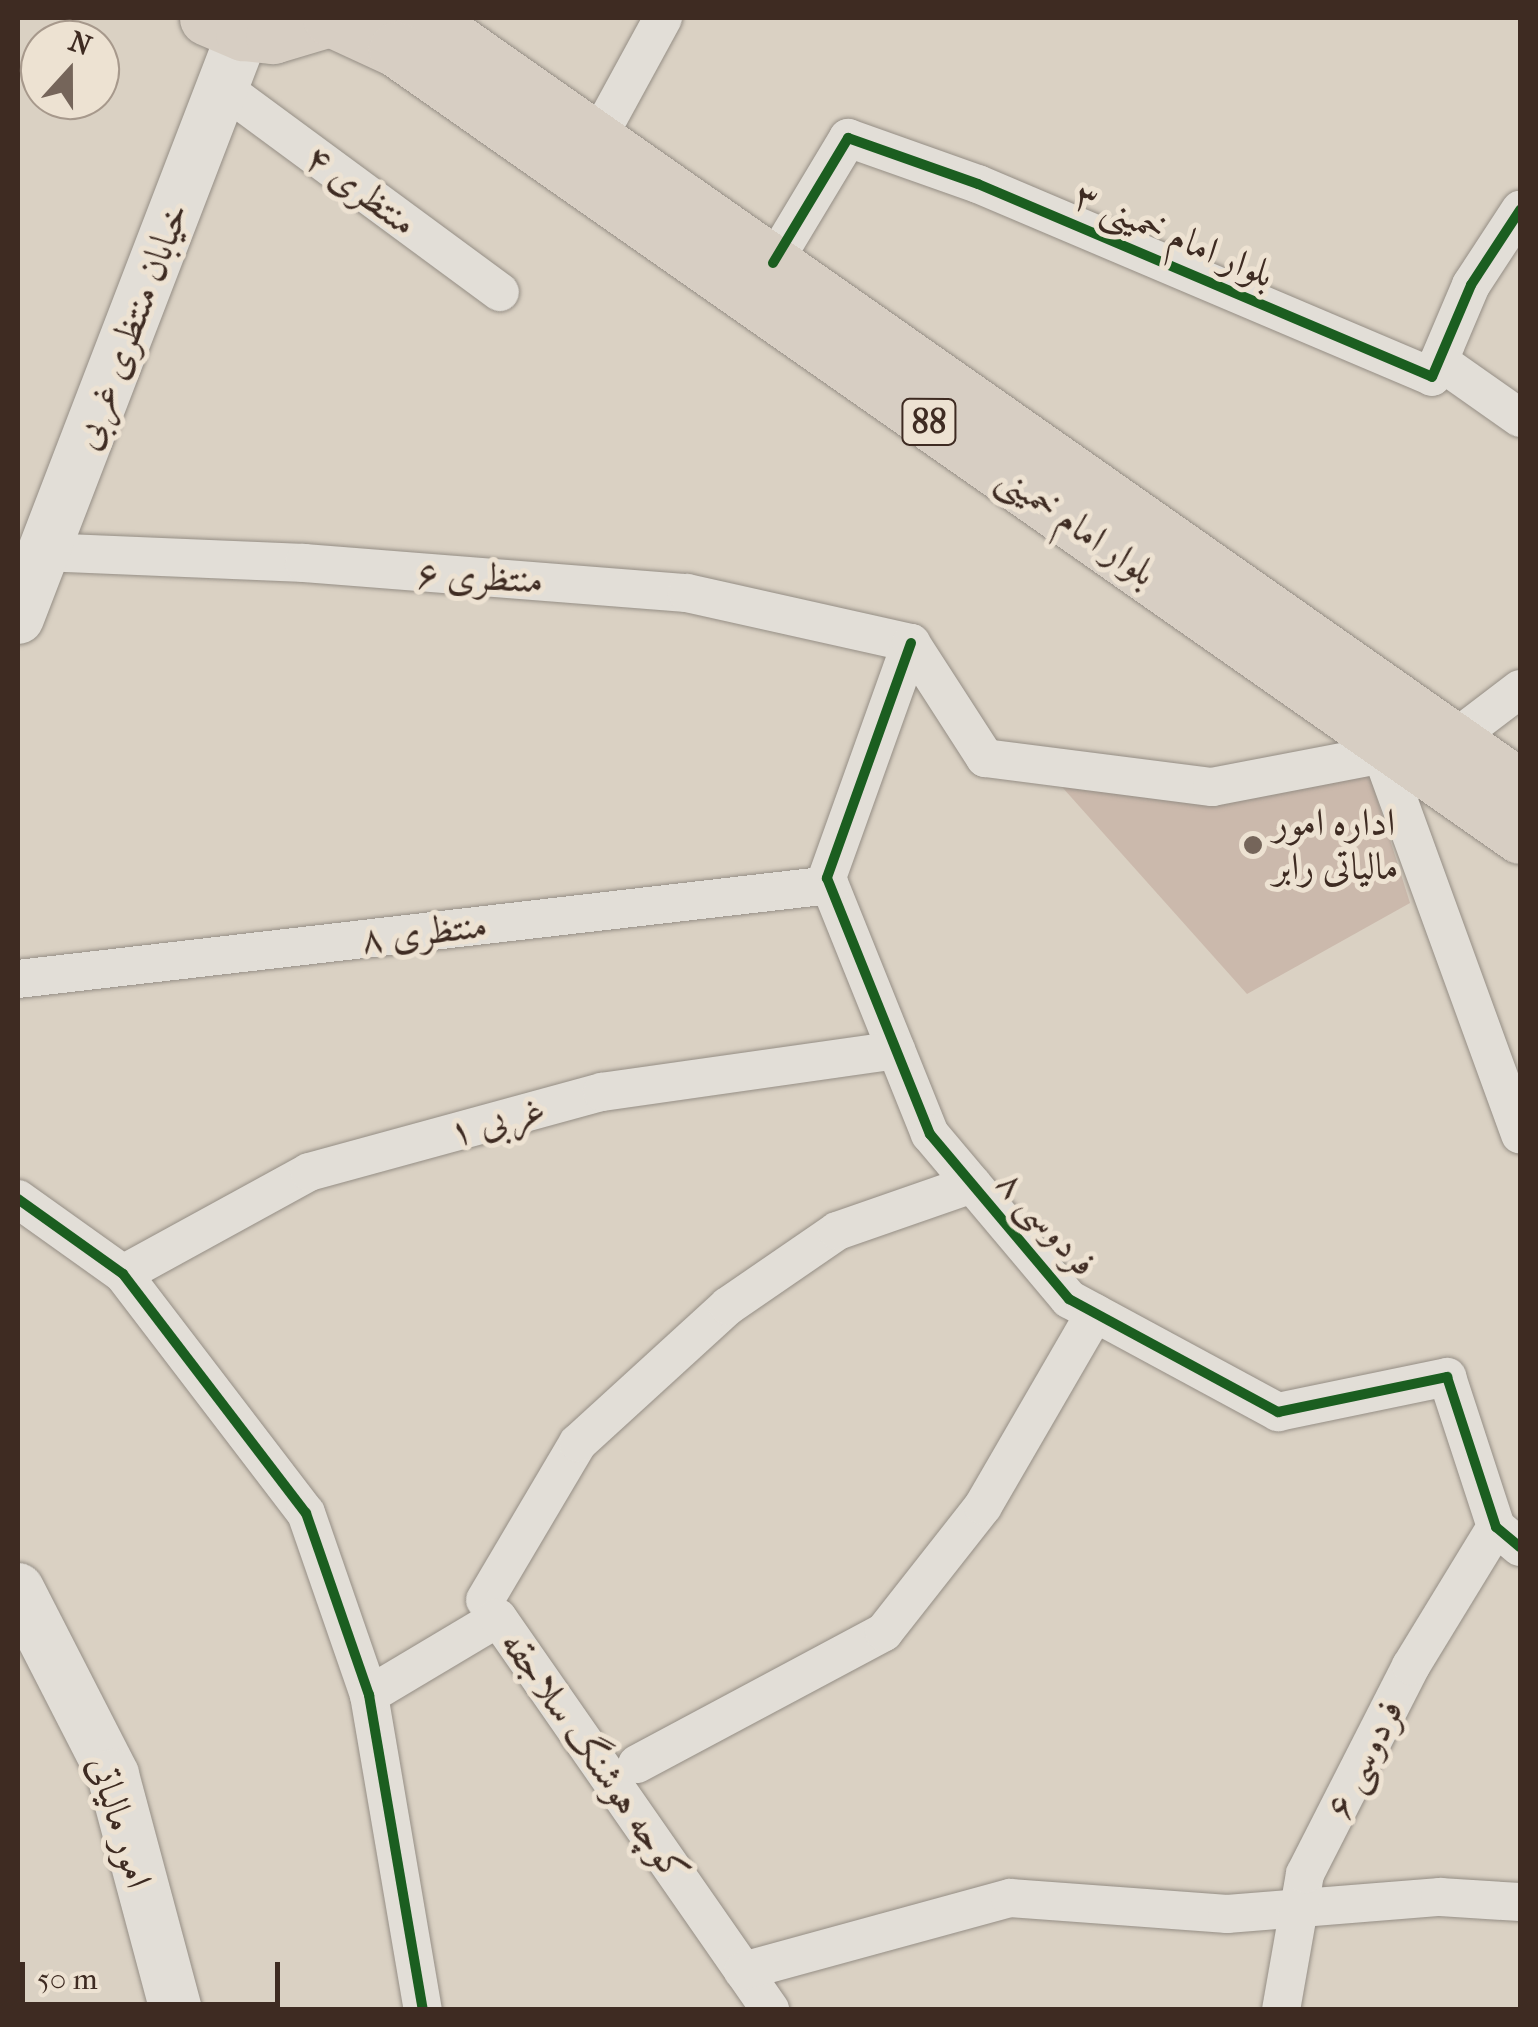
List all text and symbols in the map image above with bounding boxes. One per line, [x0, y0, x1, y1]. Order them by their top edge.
north arrow [20, 20, 120, 120]
text: N [64, 24, 96, 63]
street label: منتظری ۴ [296, 134, 426, 246]
street label: بلوار امام خمینی ۳ [1067, 172, 1281, 298]
street label: خیابان منتظری غربی [63, 196, 199, 456]
road number: 88 [899, 392, 959, 452]
street label: بلوار امام خمینی [989, 454, 1165, 596]
street label: منتظری ۶ [416, 551, 544, 603]
place label: اداره امور مالیاتی رابر [1273, 800, 1399, 889]
marker: اداره امور مالیاتی رابر [1242, 834, 1264, 856]
street label: منتظری ۸ [358, 902, 490, 962]
street label: غربی ۱ [444, 1086, 550, 1156]
street label: فردوسی ۸ [987, 1160, 1107, 1286]
street label: کوچه هوشنگ سلاجقه [491, 1622, 699, 1892]
street label: فردوسی ۶ [1315, 1692, 1413, 1826]
street label: امور مالیاتی [78, 1751, 162, 1893]
scale bar [25, 1942, 285, 2004]
text: 50 m [37, 1962, 98, 1997]

